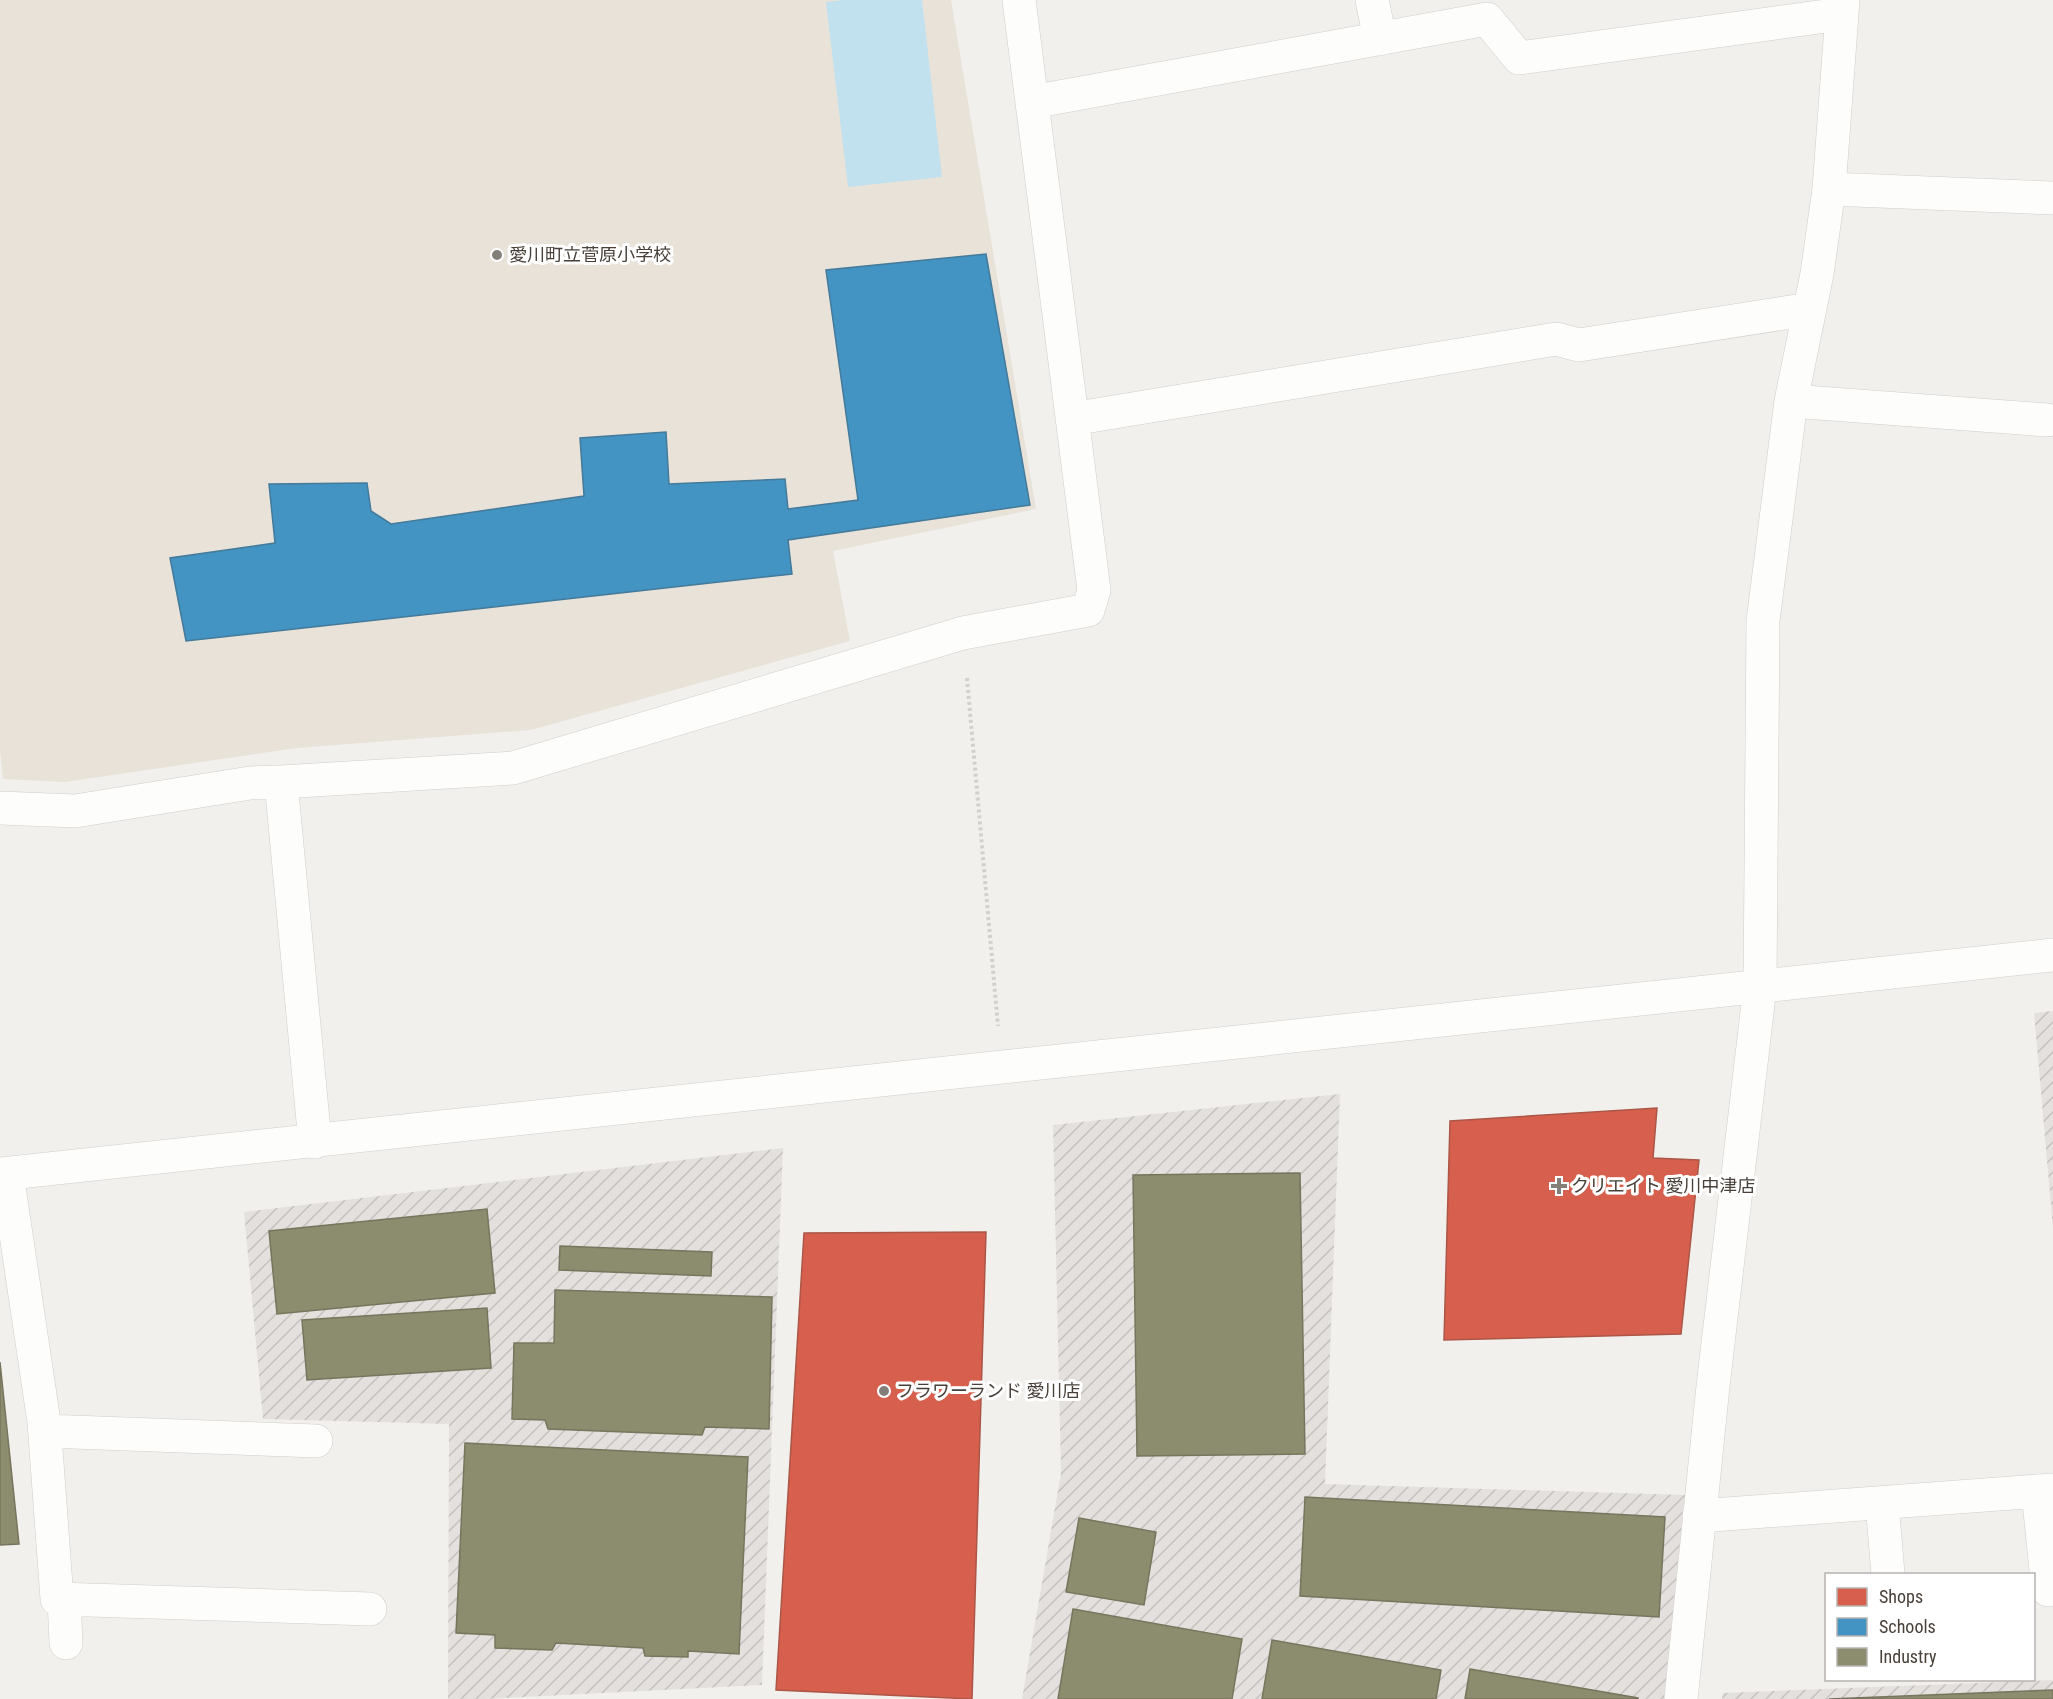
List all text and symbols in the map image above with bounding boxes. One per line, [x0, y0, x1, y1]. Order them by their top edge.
place label: 愛川町立菅原小学校 [509, 244, 671, 265]
marker: 愛川町立菅原小学校 [490, 248, 504, 262]
place label: クリエイト 愛川中津店 [1571, 1175, 1755, 1196]
marker: クリエイト 愛川中津店 [1552, 1179, 1566, 1193]
place label: フラワーランド 愛川店 [896, 1380, 1080, 1401]
marker: フラワーランド 愛川店 [877, 1384, 891, 1398]
legend [1825, 1573, 2035, 1681]
text: Shops [1879, 1586, 1923, 1607]
text: Schools [1879, 1616, 1936, 1637]
text: Industry [1879, 1646, 1937, 1667]

